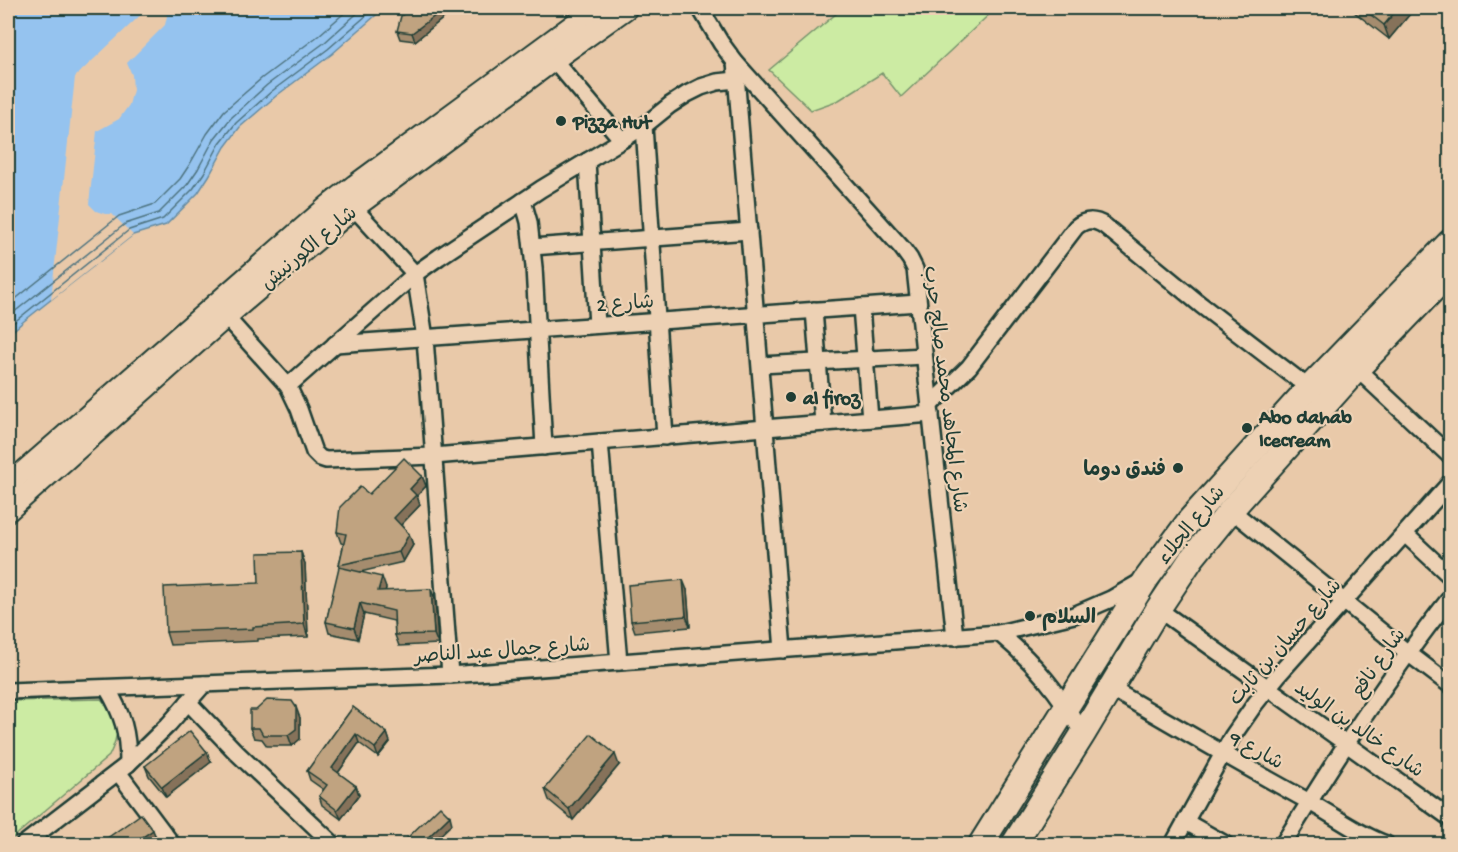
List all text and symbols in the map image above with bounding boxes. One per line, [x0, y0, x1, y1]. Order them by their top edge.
place label: Pizza Hut [572, 113, 653, 136]
marker: Pizza Hut [554, 114, 568, 128]
street label: شارع الكورنيش [257, 202, 363, 297]
street label: شارع المجاهد محمد صالح حرب [917, 264, 971, 514]
street label: شارع 2 [596, 291, 655, 319]
place label: al firoz [802, 388, 861, 412]
marker: al firoz [784, 390, 798, 404]
place label: Abo dahab Icecream [1258, 408, 1352, 454]
marker: Abo dahab Icecream [1240, 421, 1254, 435]
place label: فندق دوما [1083, 457, 1166, 483]
marker: فندق دوما [1171, 461, 1185, 475]
street label: شارع الجلاء [1153, 482, 1231, 570]
street label: شارع حسان بن ثابت [1225, 575, 1348, 711]
place label: السلام [1042, 607, 1096, 631]
marker: السلام [1023, 609, 1037, 623]
street label: شارع نافع [1347, 624, 1412, 703]
street label: شارع جمال عبد الناصر [412, 634, 591, 670]
street label: شارع خالد بن الوليد [1289, 677, 1428, 784]
street label: شارع 9 [1223, 727, 1287, 776]

